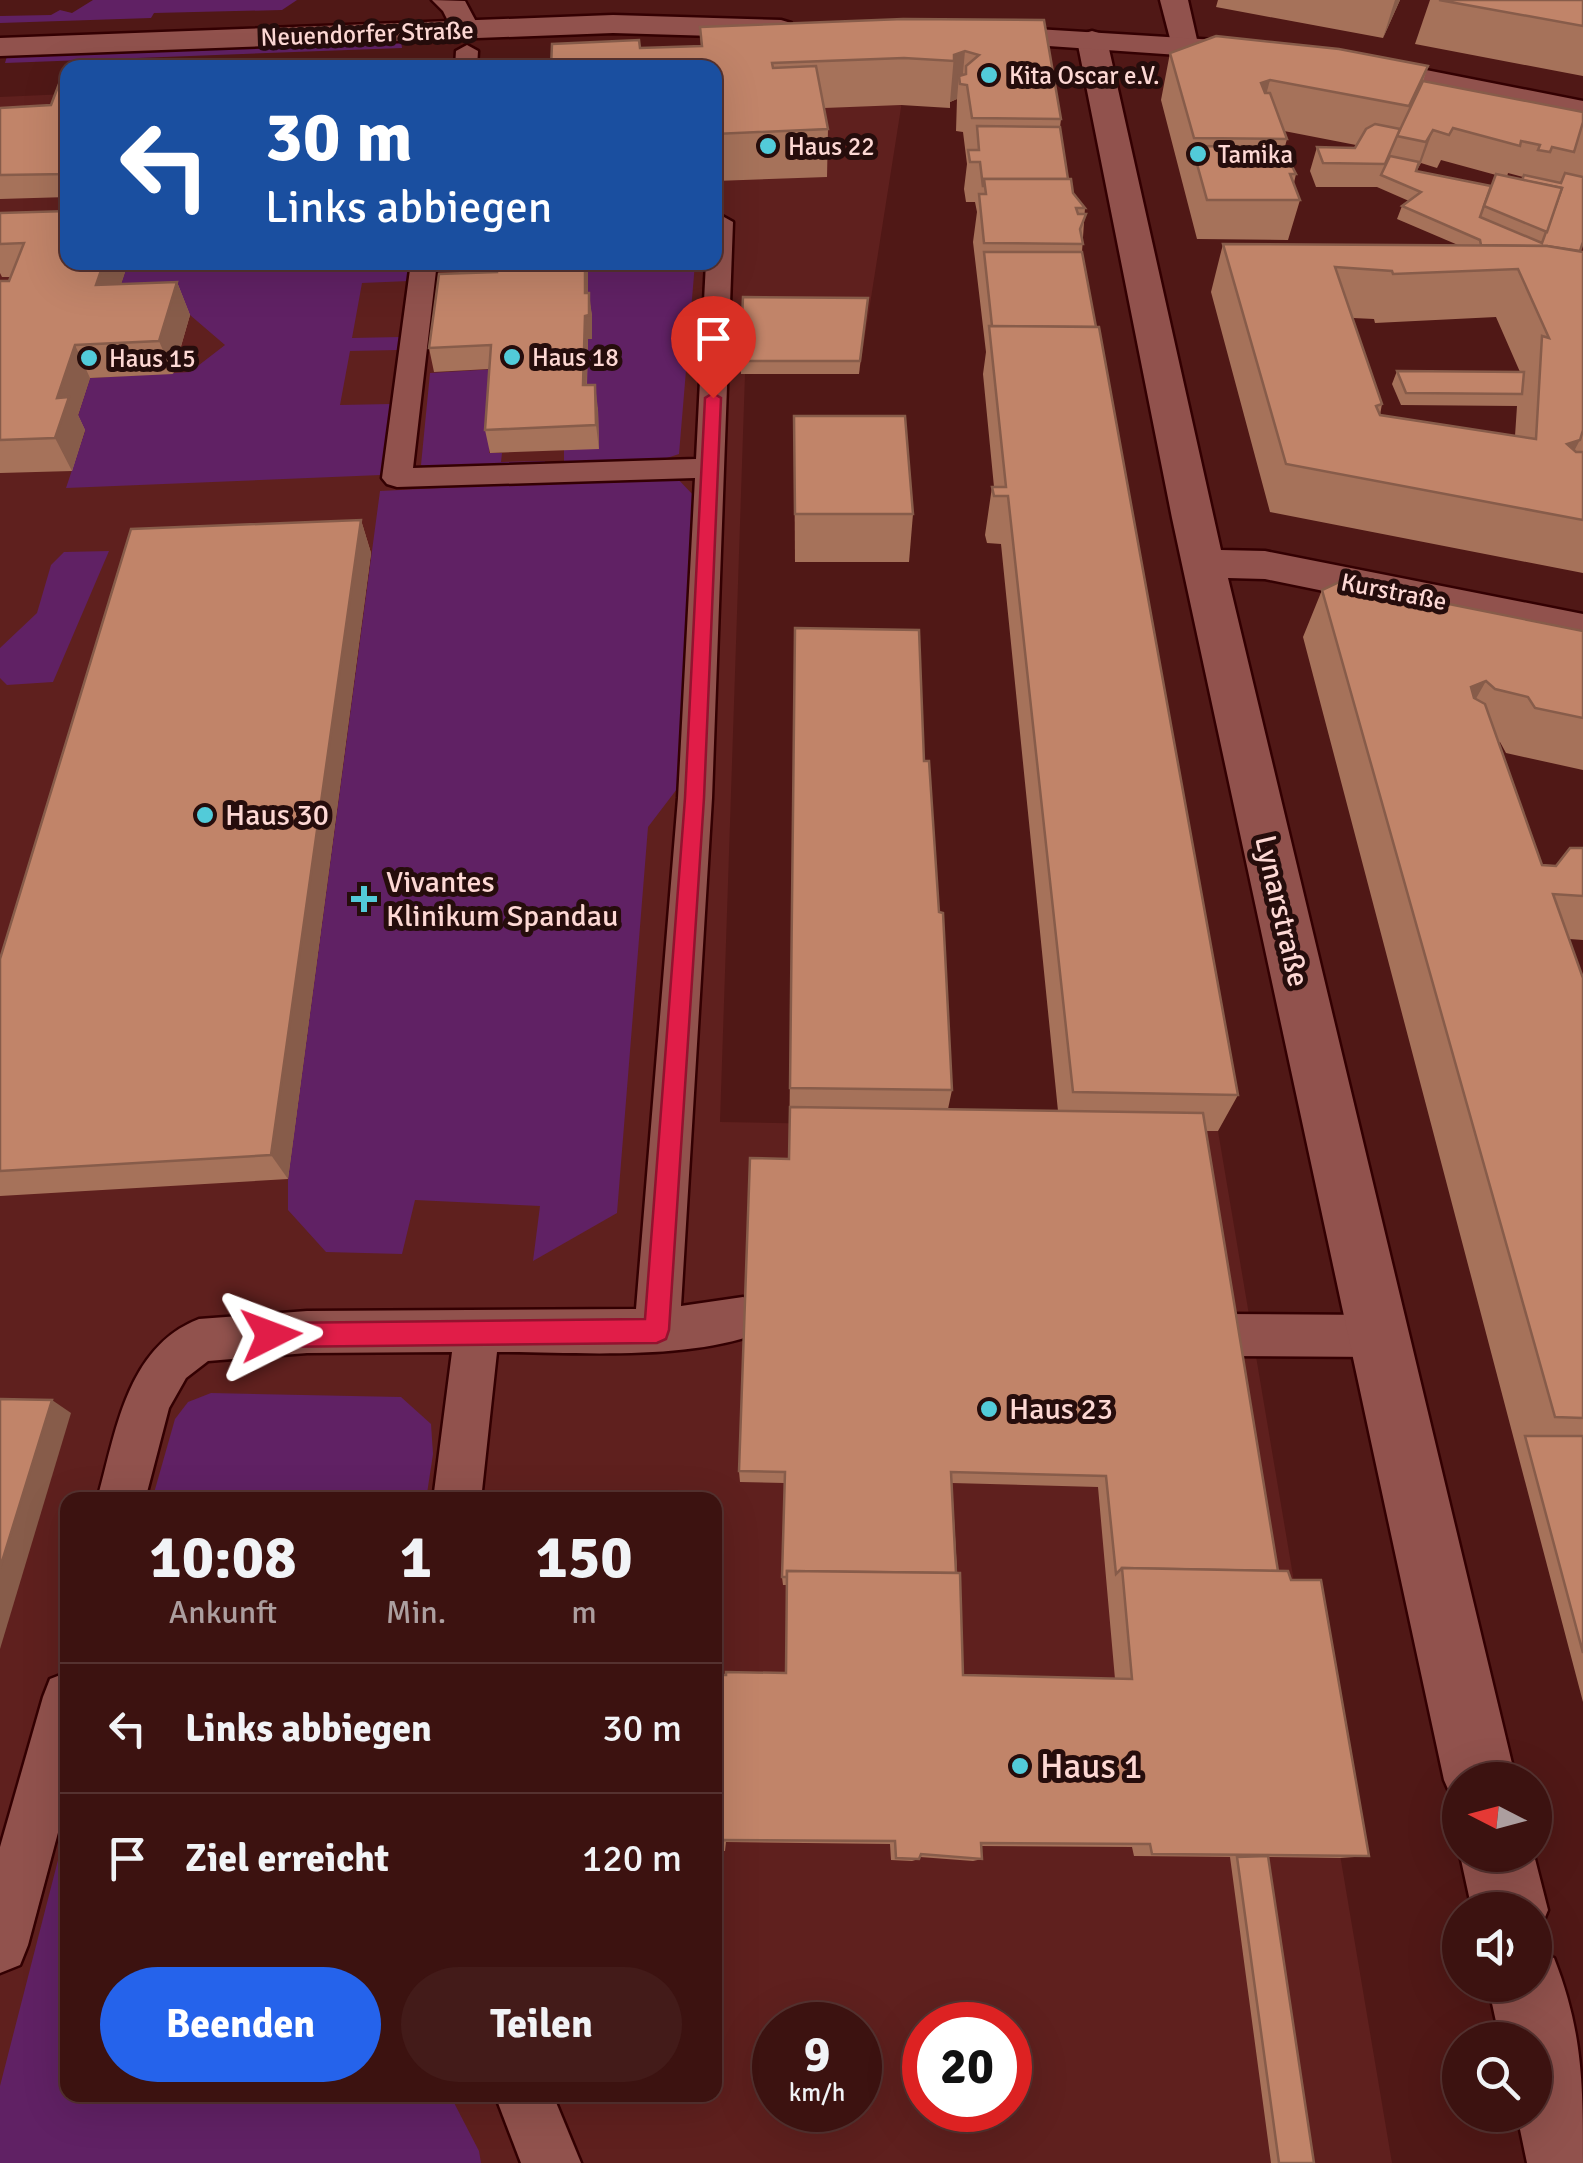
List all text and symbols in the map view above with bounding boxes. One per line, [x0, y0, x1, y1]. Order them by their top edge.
street label: Neuendorfer Straße [260, 14, 474, 53]
place label: Kita Oscar e.V. [1009, 60, 1160, 91]
marker: Kita Oscar e.V. [978, 64, 1000, 86]
text: 30 m [265, 94, 413, 180]
icon: left [100, 100, 230, 230]
place label: Haus 22 [788, 131, 875, 162]
marker: Haus 22 [757, 135, 779, 157]
place label: Tamika [1218, 139, 1293, 170]
marker: Tamika [1187, 143, 1209, 165]
text: Links abbiegen [265, 180, 552, 235]
pin [671, 296, 756, 399]
icon: arrive [686, 311, 741, 366]
place label: Haus 18 [532, 342, 619, 373]
place label: Haus 15 [109, 343, 196, 374]
marker: Haus 18 [501, 346, 523, 368]
marker: Haus 15 [78, 347, 100, 369]
street label: Kurstraße [1338, 566, 1449, 617]
place label: Haus 30 [225, 797, 329, 834]
marker: Haus 30 [194, 804, 216, 826]
street label: Lynarstraße [1246, 832, 1317, 990]
place label: Vivantes Klinikum Spandau [386, 864, 618, 935]
marker: Vivantes Klinikum Spandau [351, 886, 377, 912]
position arrow [219, 1283, 323, 1387]
place label: Haus 23 [1009, 1391, 1113, 1428]
marker: Haus 23 [978, 1398, 1000, 1420]
text: 10:08 [149, 1521, 297, 1595]
text: 1 [400, 1521, 432, 1595]
text: 150 [536, 1521, 633, 1595]
text: Ankunft [169, 1593, 277, 1632]
text: Min. [386, 1593, 446, 1632]
text: m [571, 1593, 597, 1632]
icon: left [100, 1701, 155, 1756]
text: Links abbiegen [185, 1705, 432, 1752]
text: 30 m [602, 1705, 682, 1752]
place label: Haus 1 [1040, 1745, 1142, 1788]
marker: Haus 1 [1009, 1755, 1031, 1777]
north arrow [1442, 1762, 1552, 1872]
map controls [1442, 1762, 1552, 2132]
icon: arrive [100, 1831, 155, 1886]
text: Ziel erreicht [185, 1835, 389, 1882]
text: 120 m [582, 1835, 682, 1882]
button: sound [1442, 1892, 1552, 2002]
button: Beenden [100, 1967, 381, 2082]
button: Teilen [401, 1967, 682, 2082]
speed limit sign: 20 [902, 2002, 1032, 2132]
button: search [1442, 2022, 1552, 2132]
text: 9 [803, 2024, 831, 2086]
text: km/h [789, 2077, 845, 2108]

